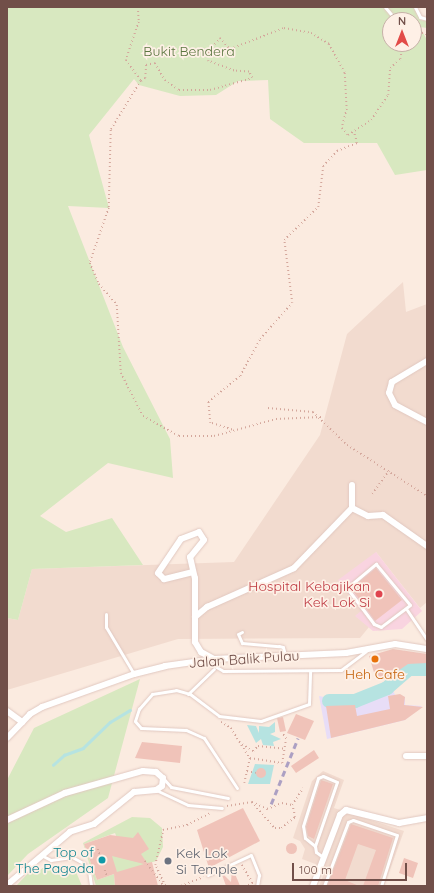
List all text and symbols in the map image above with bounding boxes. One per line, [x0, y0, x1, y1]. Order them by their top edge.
north arrow [382, 12, 422, 52]
text: N [398, 14, 406, 28]
park label: Bukit Bendera [143, 43, 235, 59]
place label: Hospital Kebajikan Kek Lok Si [248, 578, 370, 610]
marker: Hospital Kebajikan Kek Lok Si [373, 588, 385, 600]
street label: Jalan Balik Pulau [188, 647, 300, 671]
marker: Heh Cafe [370, 654, 380, 664]
place label: Heh Cafe [345, 666, 405, 682]
place label: Top of The Pagoda [15, 844, 94, 876]
place label: Kek Lok Si Temple [176, 845, 238, 878]
marker: Top of The Pagoda [97, 855, 107, 865]
scale bar [294, 855, 409, 881]
marker: Kek Lok Si Temple [163, 856, 173, 866]
text: 100 m [299, 862, 332, 877]

